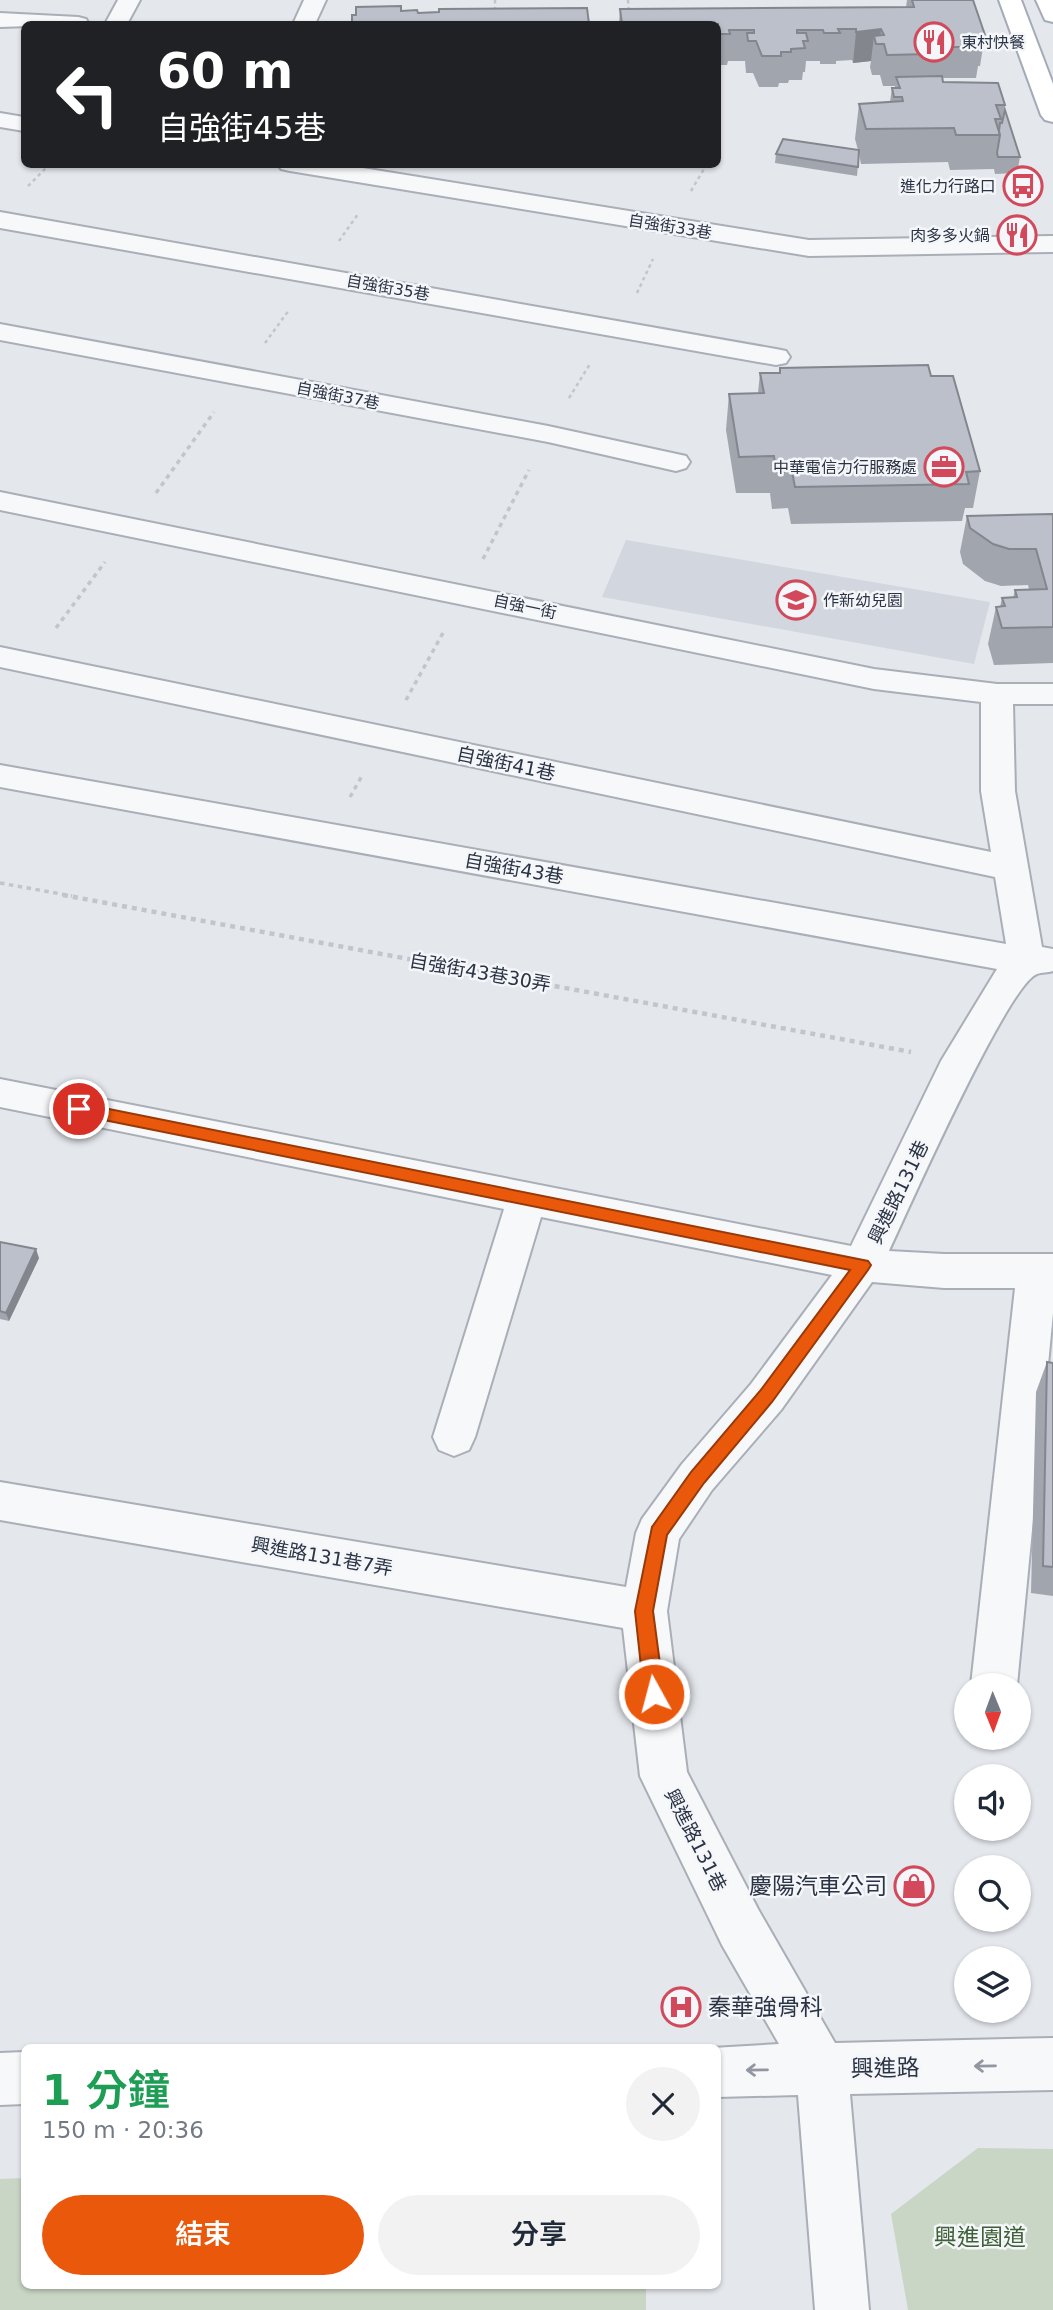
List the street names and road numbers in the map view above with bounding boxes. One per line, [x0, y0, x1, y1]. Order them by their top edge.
street label: 自強街33巷 [627, 211, 713, 242]
street label: 自強街35巷 [345, 271, 431, 304]
street label: 自強街37巷 [295, 378, 381, 413]
street label: 自強一街 [492, 591, 558, 622]
street label: 自強街41巷 [455, 742, 557, 784]
street label: 自強街43巷 [463, 848, 565, 888]
street label: 自強街43巷30弄 [407, 949, 553, 995]
street label: 興進路131巷 [864, 1137, 932, 1247]
street label: 興進路131巷7弄 [249, 1533, 395, 1579]
street label: 興進路131巷 [661, 1785, 731, 1895]
street label: 興進路 [850, 2054, 920, 2082]

